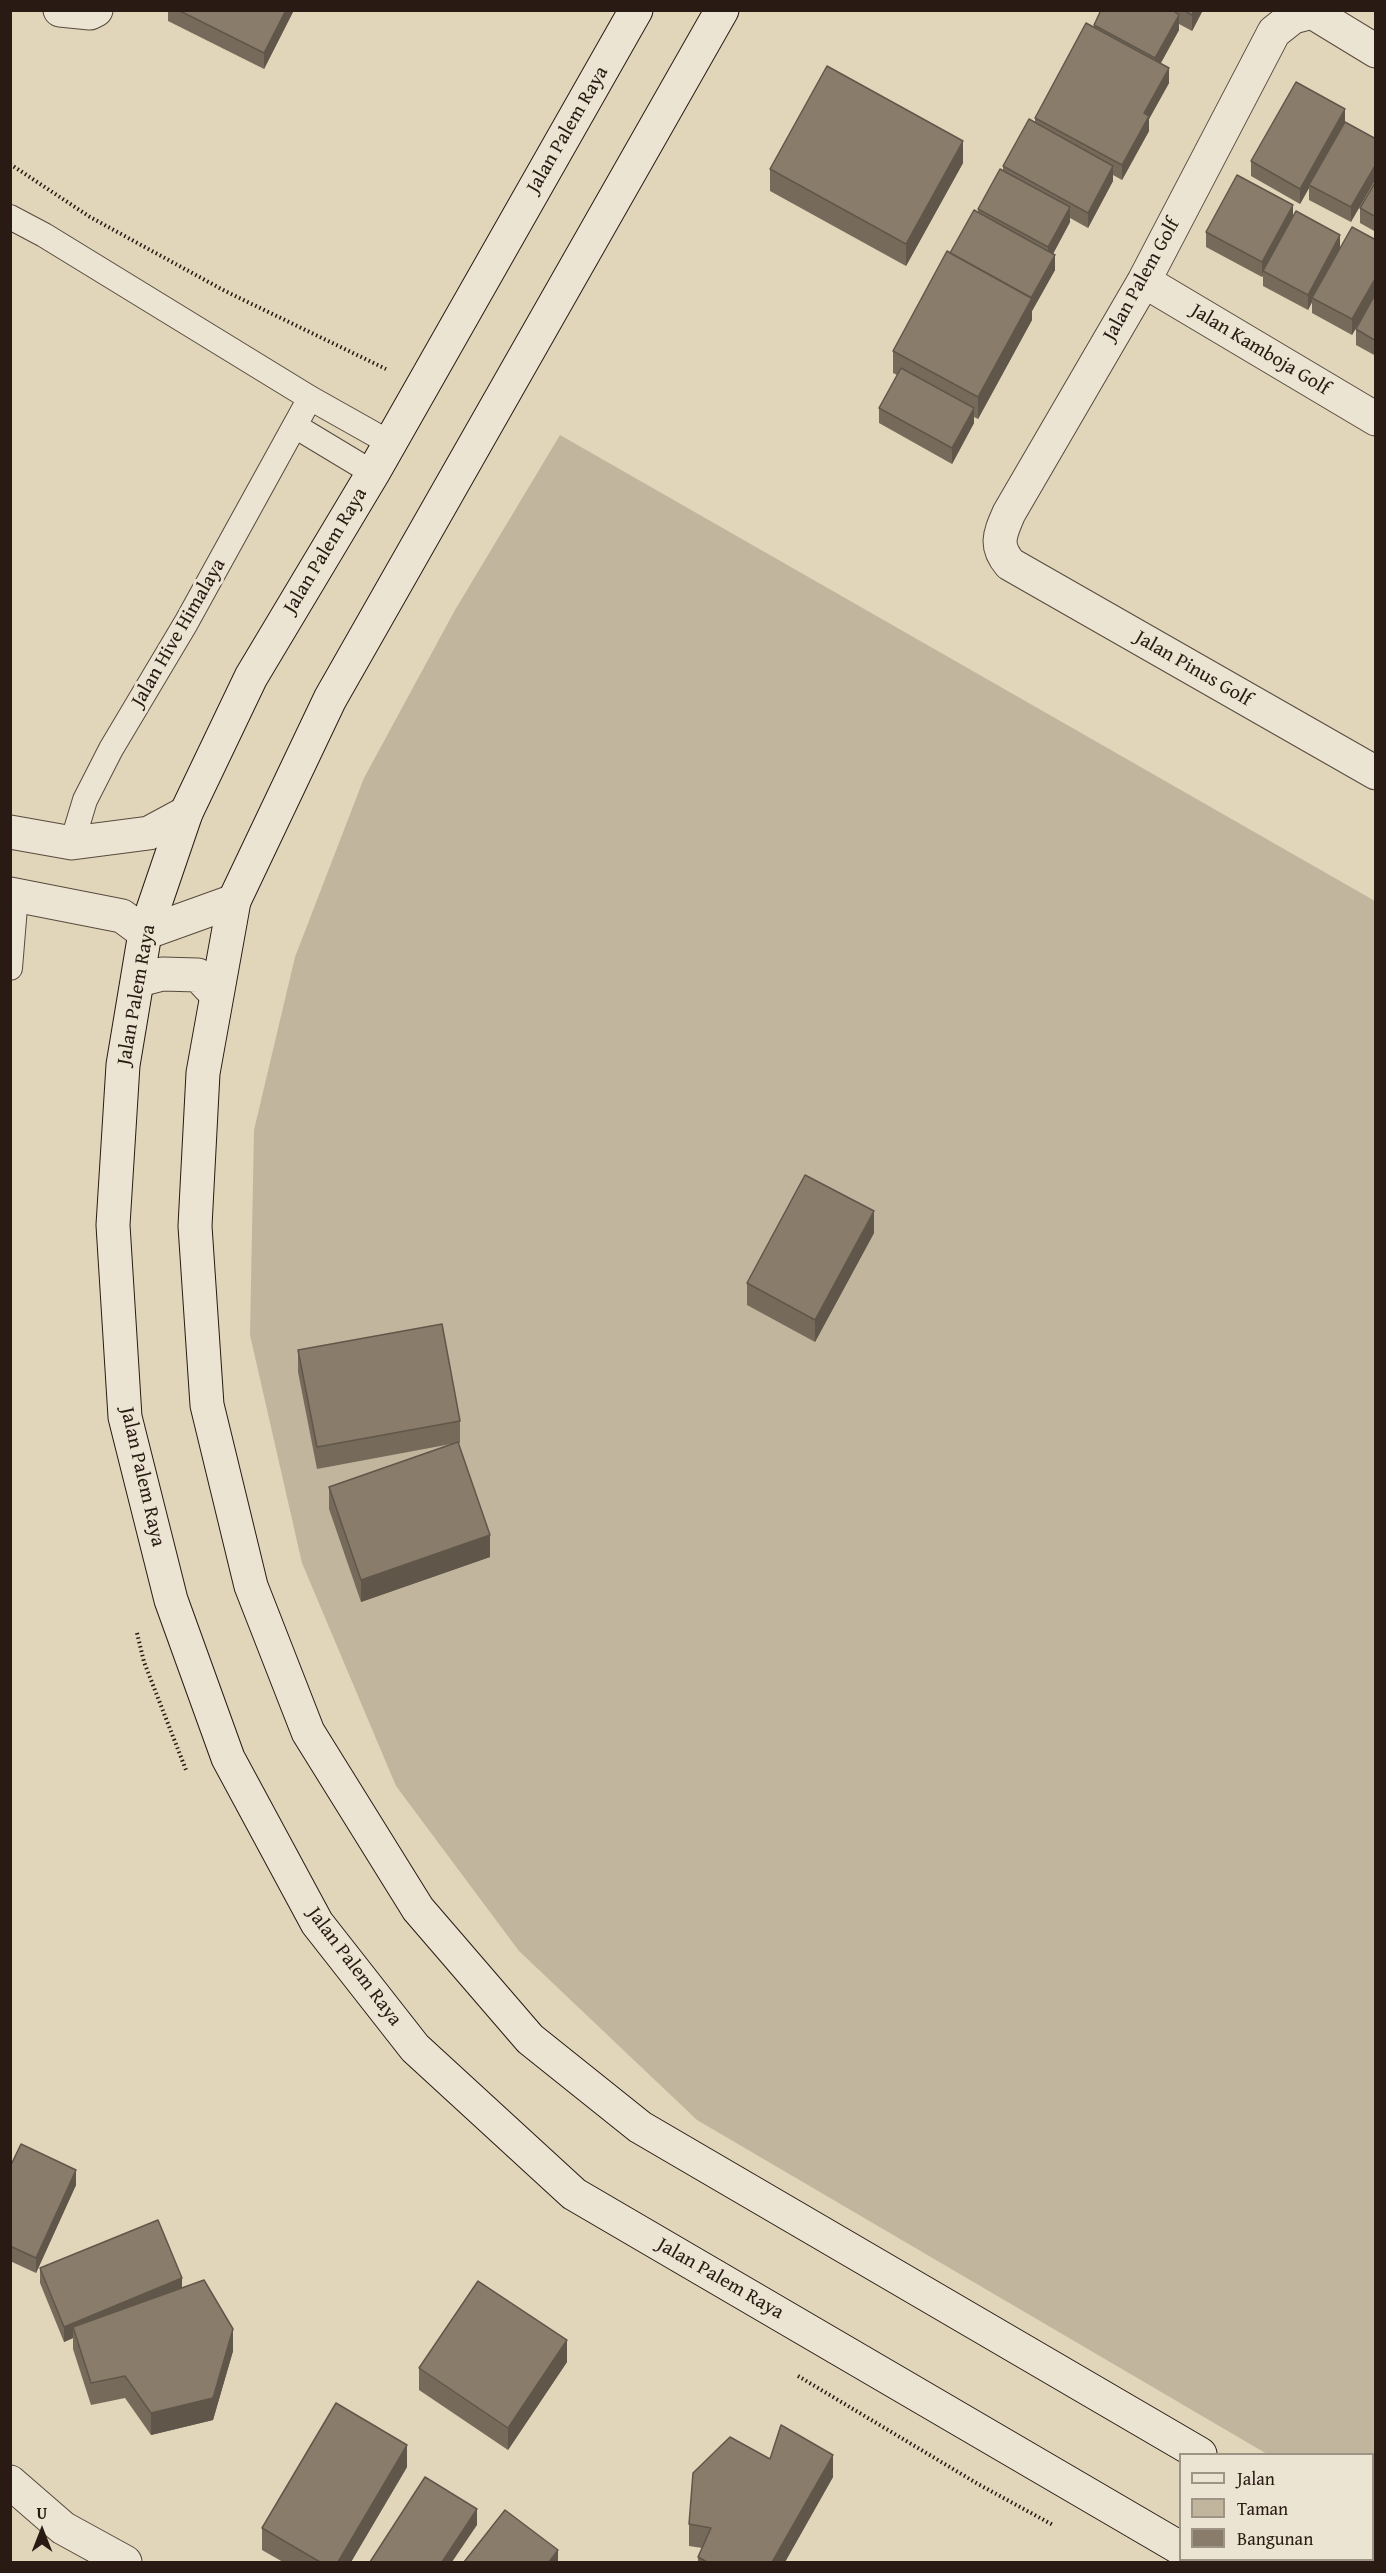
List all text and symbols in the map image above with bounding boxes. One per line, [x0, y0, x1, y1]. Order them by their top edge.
street label: Jalan Palem Raya [522, 62, 614, 198]
street label: Jalan Palem Golf [1098, 215, 1186, 345]
street label: Jalan Kamboja Golf [1186, 299, 1334, 401]
street label: Jalan Palem Raya [279, 484, 373, 618]
street label: Jalan Hive Himalaya [127, 554, 231, 712]
street label: Jalan Pinus Golf [1130, 626, 1256, 712]
street label: Jalan Palem Raya [113, 923, 161, 1067]
street label: Jalan Palem Raya [114, 1405, 170, 1549]
street label: Jalan Palem Raya [302, 1903, 406, 2031]
street label: Jalan Palem Raya [652, 2233, 788, 2325]
legend [1179, 2453, 1374, 2561]
text: Jalan [1237, 2465, 1275, 2492]
text: Taman [1237, 2495, 1288, 2522]
north arrow [12, 2501, 72, 2561]
text: U [37, 2501, 47, 2525]
text: Bangunan [1237, 2525, 1313, 2552]

